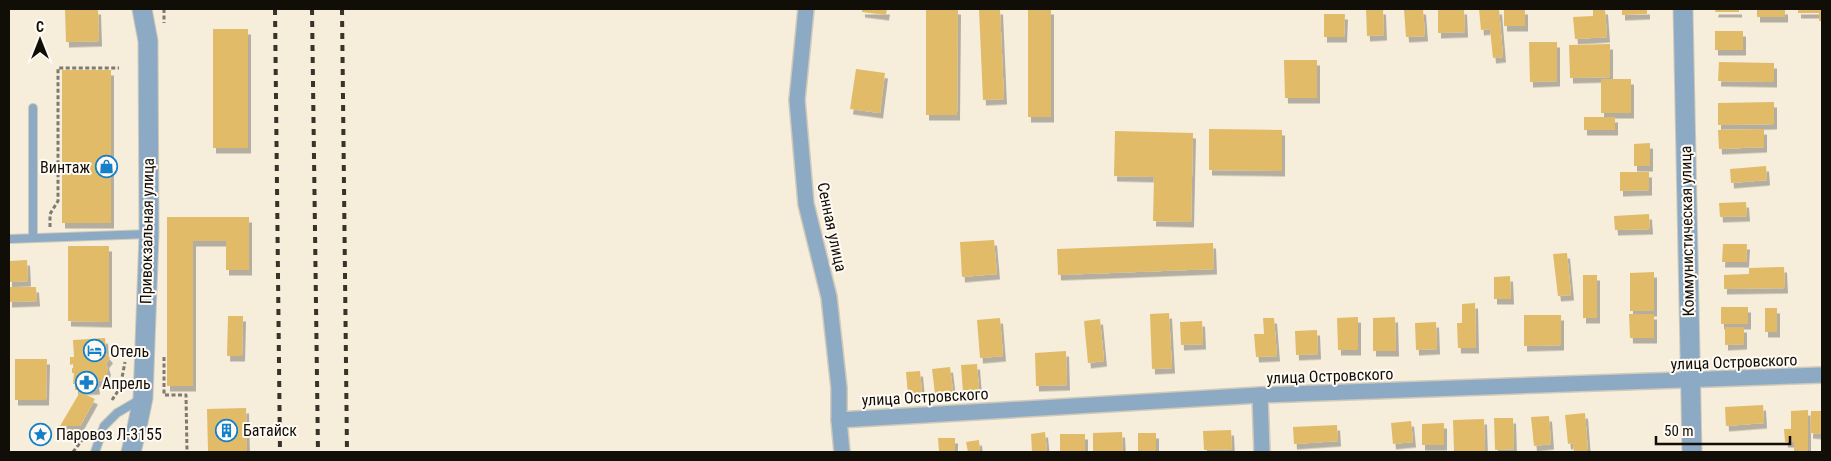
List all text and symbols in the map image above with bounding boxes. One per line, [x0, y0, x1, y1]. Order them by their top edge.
north arrow [15, 15, 65, 65]
text: С [36, 19, 44, 35]
street label: Коммунистическая улица [1676, 145, 1698, 317]
shop icon: Винтаж [94, 155, 118, 179]
place label: Винтаж [40, 158, 90, 177]
street label: Привокзальная улица [136, 158, 158, 304]
street label: Сенная улица [813, 181, 851, 273]
hotel icon: Отель [82, 339, 106, 363]
place label: Отель [110, 342, 149, 361]
street label: улица Островского [1670, 350, 1798, 374]
street label: улица Островского [1266, 364, 1394, 388]
pharmacy icon: Апрель [74, 371, 98, 395]
place label: Апрель [102, 374, 151, 393]
street label: улица Островского [861, 384, 989, 410]
scale bar [1656, 414, 1790, 446]
building icon: Батайск [215, 418, 239, 442]
place label: Батайск [243, 421, 297, 440]
place icon: Паровоз Л-3155 [28, 422, 52, 446]
text: 50 m [1664, 422, 1694, 440]
place label: Паровоз Л-3155 [56, 425, 162, 444]

